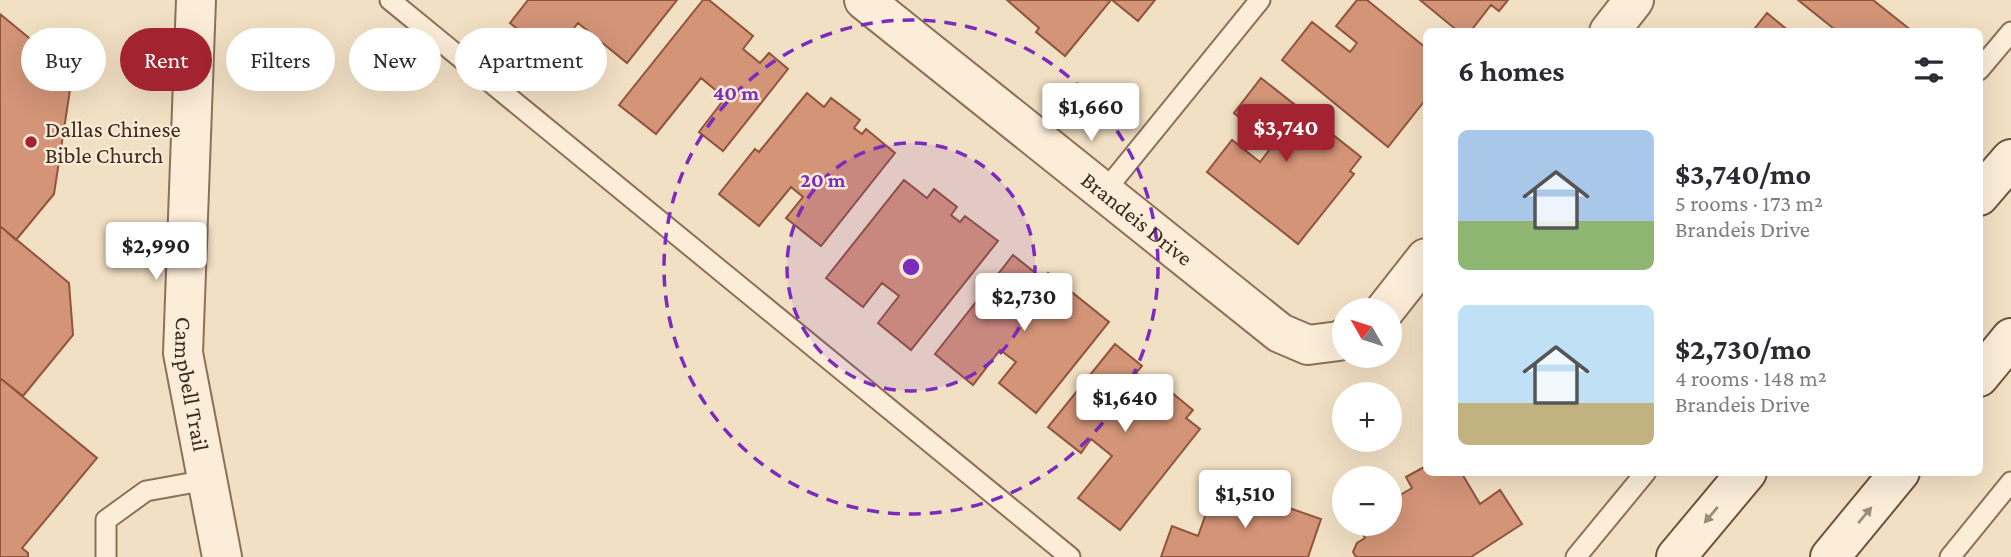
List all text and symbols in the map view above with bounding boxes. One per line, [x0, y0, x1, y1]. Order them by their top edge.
chip: Buy [21, 28, 106, 91]
chip: Rent [120, 28, 212, 91]
chip: Filters [226, 28, 335, 91]
chip: New [349, 28, 441, 91]
chip: Apartment [455, 28, 607, 91]
icon: filters [1910, 51, 1948, 89]
text: 6 homes [1458, 54, 1565, 87]
text: 40 m [713, 81, 759, 105]
pin: $1,660 [1034, 83, 1148, 143]
text: $1,660 [1058, 93, 1124, 119]
pin: $3,740 [1229, 104, 1343, 164]
text: $3,740 [1254, 114, 1318, 140]
place label: Dallas Chinese Bible Church [45, 116, 181, 168]
marker: Dallas Chinese Bible Church [23, 134, 39, 150]
text: $3,740/mo [1675, 157, 1811, 190]
icon: home [1514, 158, 1598, 242]
street label: Brandeis Drive [1076, 166, 1198, 271]
text: 20 m [800, 168, 846, 192]
text: 5 rooms · 173 m² [1675, 190, 1823, 216]
text: Brandeis Drive [1675, 216, 1810, 242]
pin: $2,990 [99, 222, 213, 282]
text: $2,990 [122, 232, 190, 258]
centre of rings [899, 255, 923, 279]
pin: $2,730 [967, 274, 1081, 333]
text: $2,730 [991, 283, 1057, 309]
north arrow [1332, 298, 1402, 368]
map controls [1332, 298, 1402, 536]
street label: Campbell Trail [170, 316, 215, 453]
text: $2,730/mo [1675, 332, 1811, 365]
icon: home [1514, 333, 1598, 417]
text: 4 rooms · 148 m² [1675, 365, 1827, 391]
pin: $1,640 [1068, 374, 1182, 434]
button: + [1332, 382, 1402, 452]
text: $1,640 [1092, 384, 1158, 410]
text: Brandeis Drive [1675, 391, 1810, 417]
button: − [1332, 466, 1402, 536]
pin: $1,510 [1188, 470, 1302, 530]
text: $1,510 [1215, 480, 1275, 506]
one-way arrow [1704, 506, 1719, 523]
one-way arrow [1857, 506, 1872, 523]

